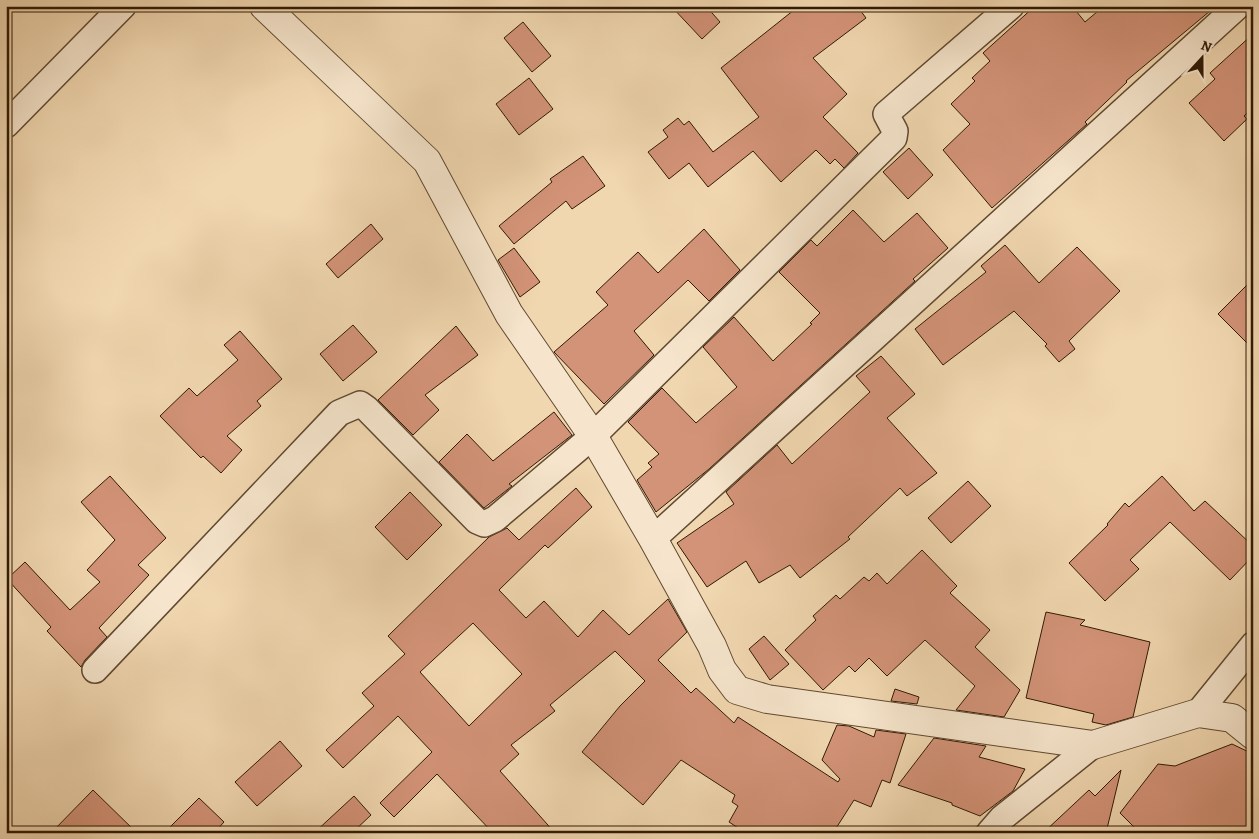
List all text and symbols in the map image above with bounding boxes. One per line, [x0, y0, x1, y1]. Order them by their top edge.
north arrow [1176, 32, 1226, 82]
text: N [1198, 36, 1215, 57]

